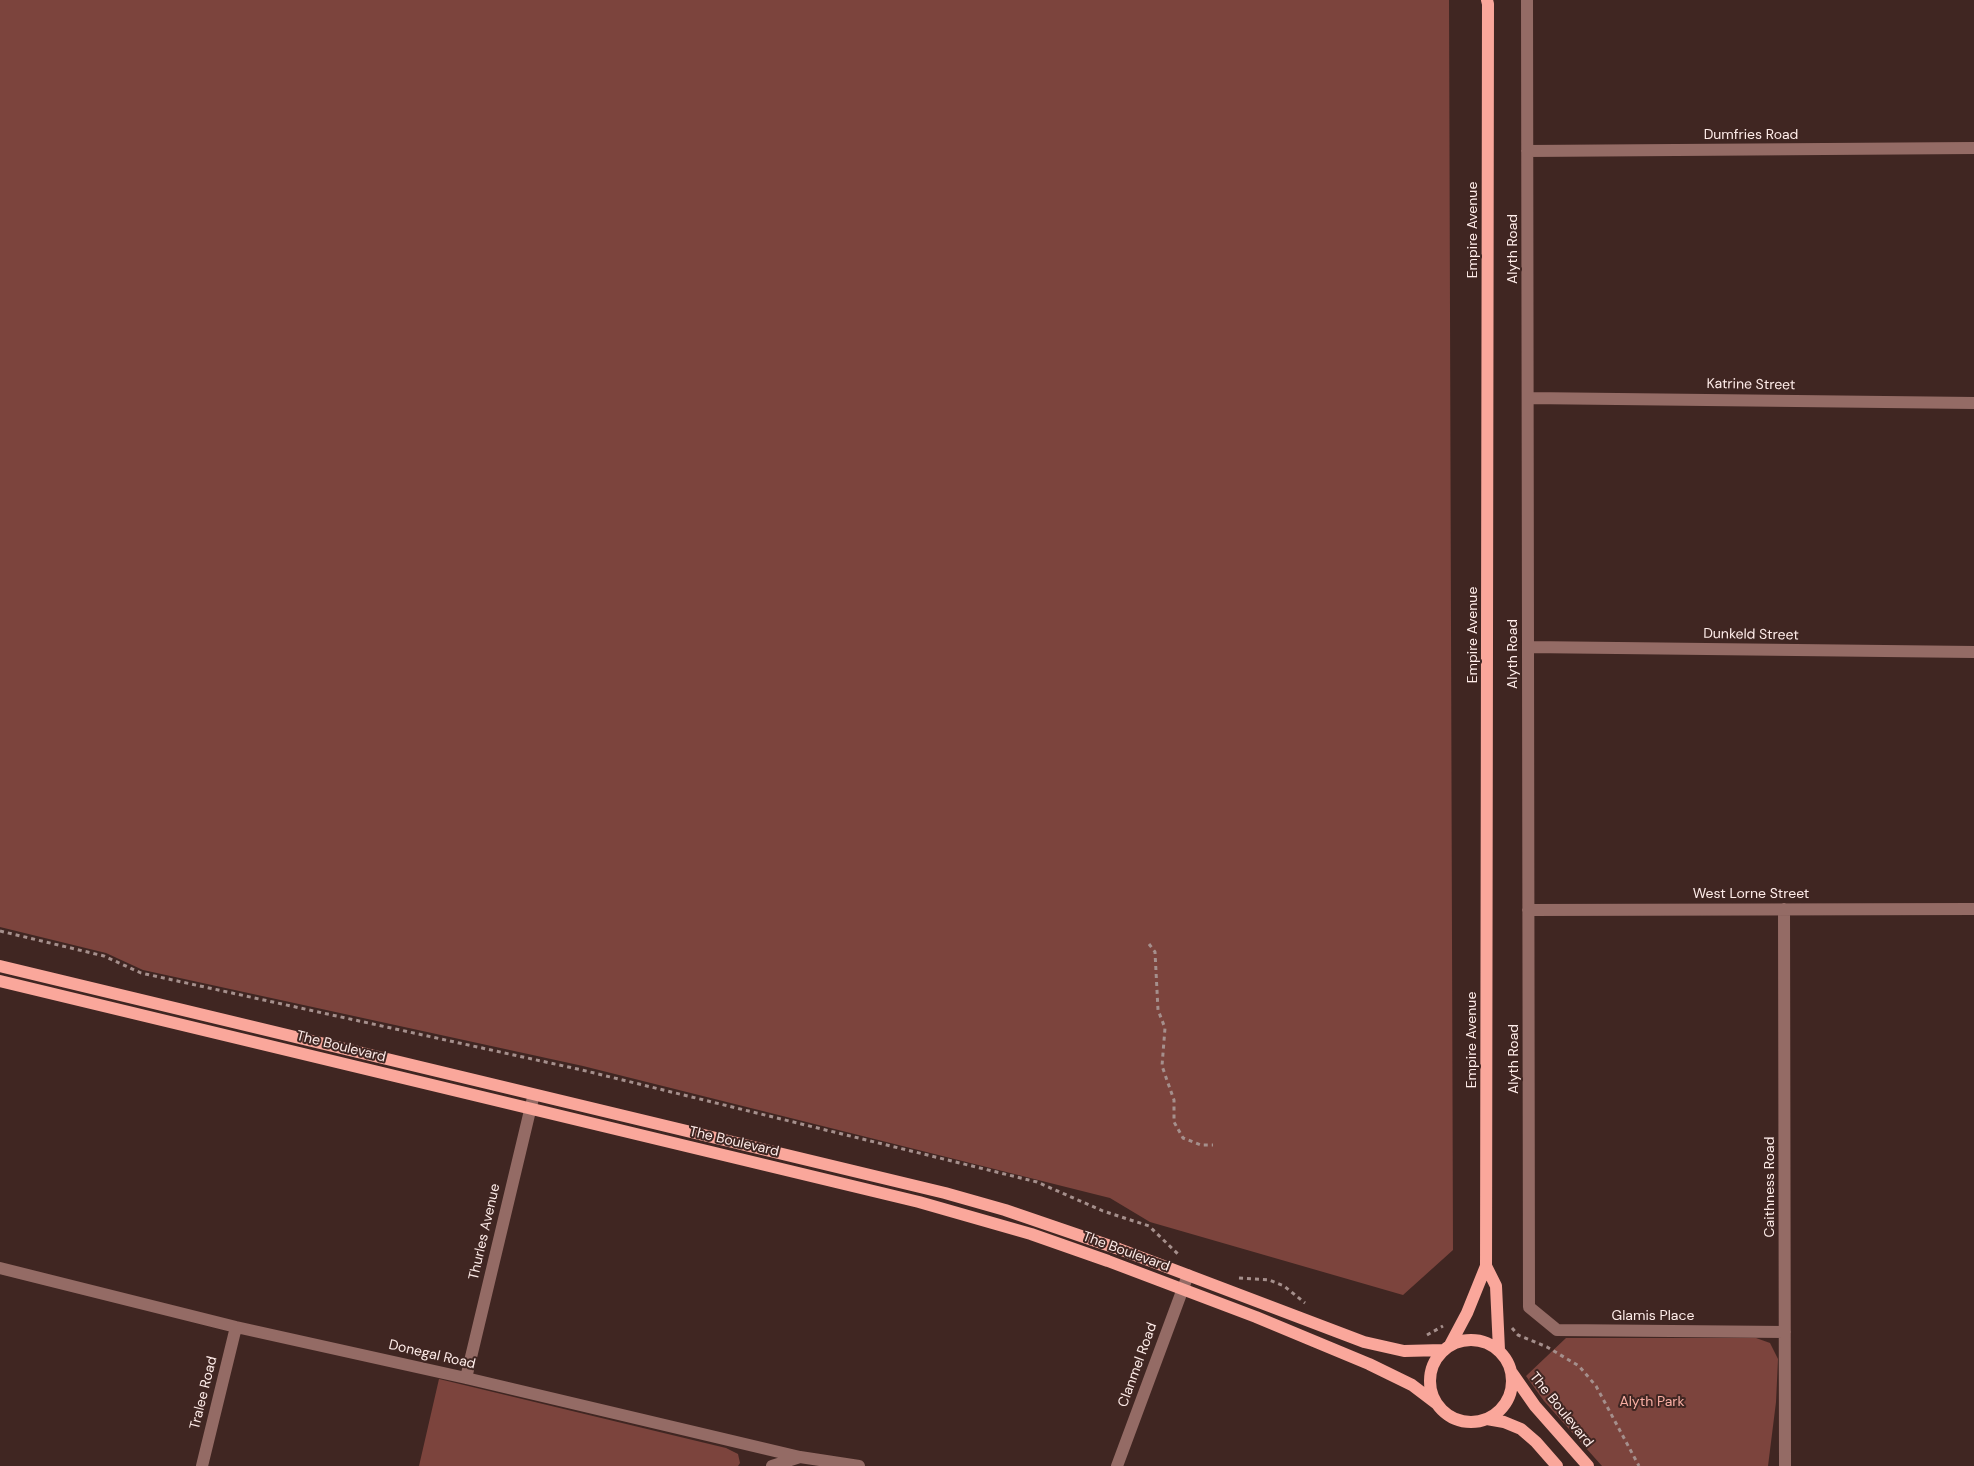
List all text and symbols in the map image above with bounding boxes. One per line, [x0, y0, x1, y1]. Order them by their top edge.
street label: Dumfries Road [1704, 127, 1798, 143]
street label: Empire Avenue [1465, 182, 1481, 278]
street label: Alyth Road [1505, 214, 1521, 284]
street label: Katrine Street [1707, 376, 1795, 394]
street label: Empire Avenue [1465, 587, 1481, 683]
street label: Alyth Road [1505, 619, 1521, 689]
street label: Dunkeld Street [1703, 626, 1799, 644]
street label: West Lorne Street [1693, 886, 1809, 902]
street label: Empire Avenue [1464, 992, 1480, 1088]
street label: Alyth Road [1506, 1024, 1522, 1094]
street label: The Boulevard [295, 1028, 387, 1066]
street label: The Boulevard [688, 1124, 780, 1160]
street label: Caithness Road [1762, 1137, 1778, 1237]
street label: Thurles Avenue [466, 1182, 504, 1282]
street label: The Boulevard [1080, 1228, 1172, 1276]
street label: Glamis Place [1612, 1308, 1694, 1324]
street label: Clanmel Road [1115, 1320, 1161, 1410]
street label: Donegal Road [387, 1337, 477, 1373]
street label: Tralee Road [187, 1354, 221, 1432]
street label: The Boulevard [1526, 1369, 1596, 1451]
park label: Alyth Park [1619, 1394, 1685, 1410]

